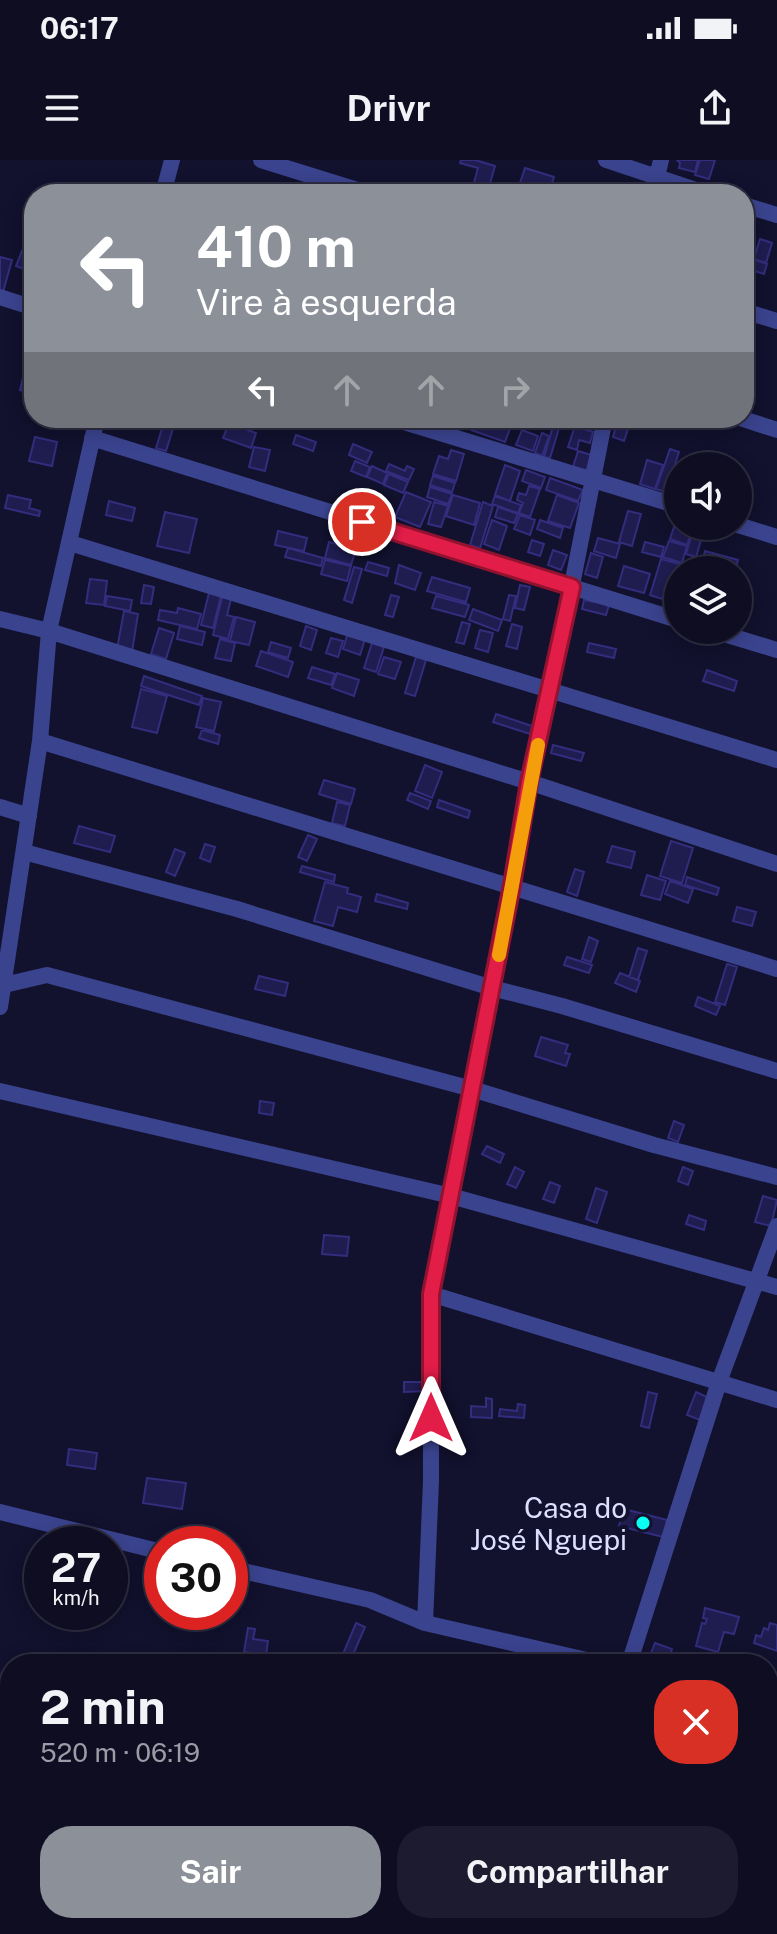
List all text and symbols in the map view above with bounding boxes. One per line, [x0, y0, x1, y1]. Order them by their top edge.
text: 06:17 [40, 10, 119, 46]
icon: menu [40, 86, 84, 130]
icon: share [693, 86, 737, 130]
text: Drivr [347, 87, 430, 129]
text: 410 m [196, 214, 356, 280]
icon: left [64, 216, 168, 320]
text: Vire à esquerda [196, 281, 457, 323]
icon: left [241, 368, 285, 412]
icon: ahead [325, 368, 369, 412]
icon: ahead [409, 368, 453, 412]
icon: right [493, 368, 537, 412]
map controls [664, 452, 752, 644]
button: sound [664, 452, 752, 540]
pin [328, 488, 396, 556]
icon: arrive [340, 500, 384, 544]
button: layers [664, 556, 752, 644]
position arrow [389, 1376, 473, 1460]
place label: Casa do José Nguepi [470, 1491, 627, 1556]
marker: Casa do José Nguepi [634, 1514, 652, 1532]
speed limit sign: 30 [144, 1526, 248, 1630]
text: 27 [51, 1544, 101, 1591]
text: km/h [52, 1586, 100, 1610]
text: 2 min [40, 1678, 166, 1735]
button: close [654, 1680, 738, 1764]
text: 520 m · 06:19 [40, 1737, 200, 1768]
button: Sair [40, 1826, 381, 1918]
button: Compartilhar [397, 1826, 738, 1918]

